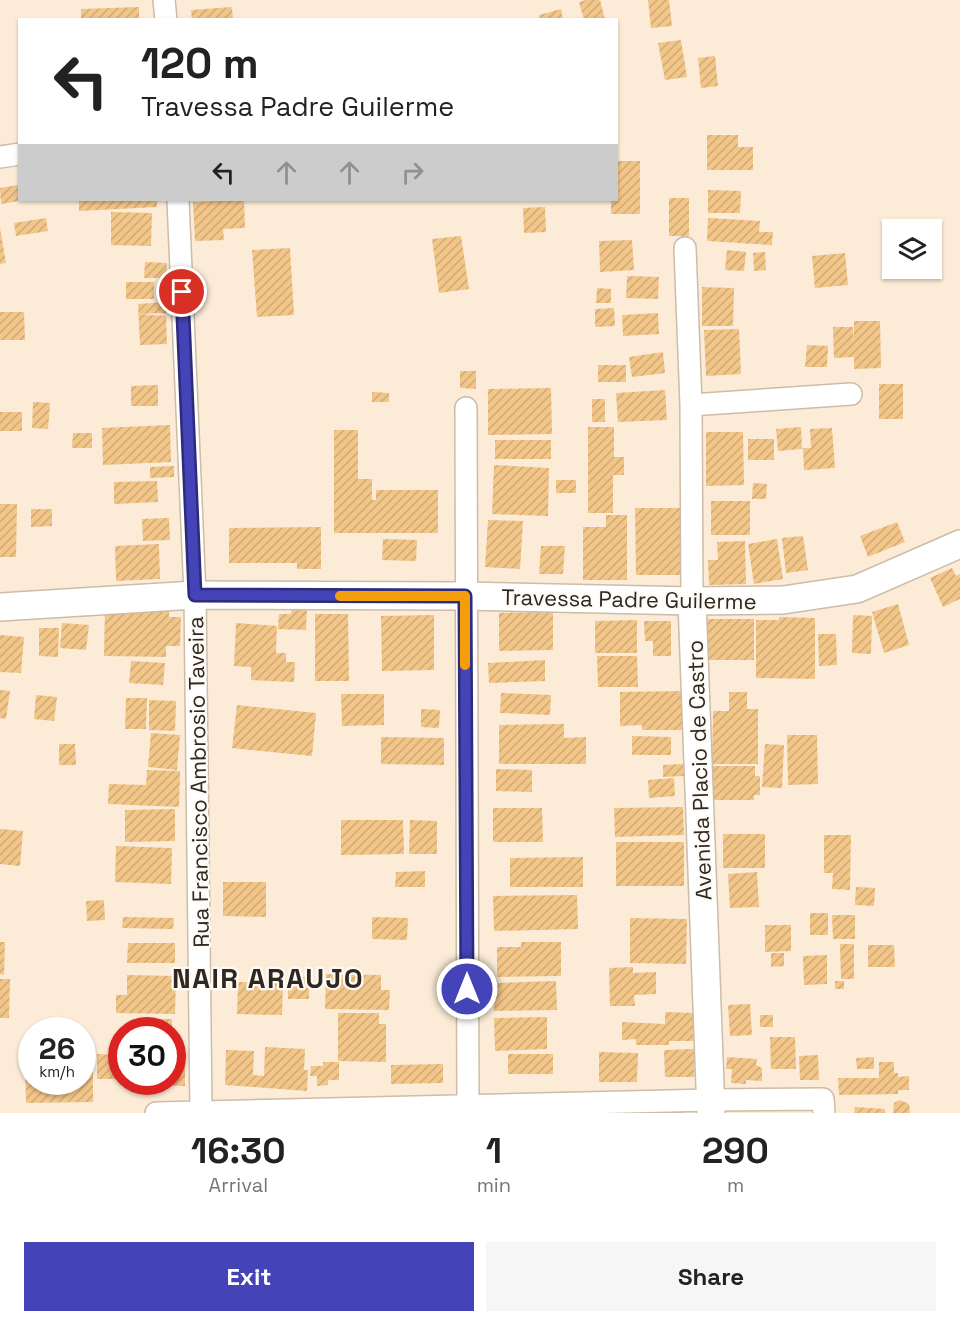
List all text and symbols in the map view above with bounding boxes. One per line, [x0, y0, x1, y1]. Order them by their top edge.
text: 120 m [141, 37, 259, 90]
icon: left [42, 42, 120, 120]
text: Travessa Padre Guilerme [141, 89, 454, 124]
icon: left [207, 156, 240, 189]
icon: ahead [270, 156, 303, 189]
icon: ahead [333, 156, 366, 189]
icon: right [396, 156, 429, 189]
map controls [882, 219, 942, 279]
button: layers [882, 219, 942, 279]
pin [156, 266, 207, 317]
icon: arrive [165, 275, 198, 308]
street label: Travessa Padre Guilerme [501, 583, 757, 615]
street label: Rua Francisco Ambrosio Taveira [181, 616, 215, 948]
street label: Avenida Placio de Castro [680, 639, 718, 901]
position arrow [435, 957, 499, 1021]
district label: NAIR ARAUJO [172, 960, 364, 996]
speed limit sign: 30 [108, 1017, 186, 1095]
text: 26 [39, 1029, 75, 1068]
text: km/h [39, 1062, 75, 1081]
text: 16:30 [191, 1128, 286, 1174]
text: 1 [486, 1128, 502, 1174]
text: 290 [702, 1128, 769, 1174]
text: Arrival [209, 1172, 268, 1198]
text: min [477, 1172, 511, 1198]
text: m [727, 1172, 744, 1198]
button: Exit [24, 1242, 474, 1311]
button: Share [486, 1242, 936, 1311]

